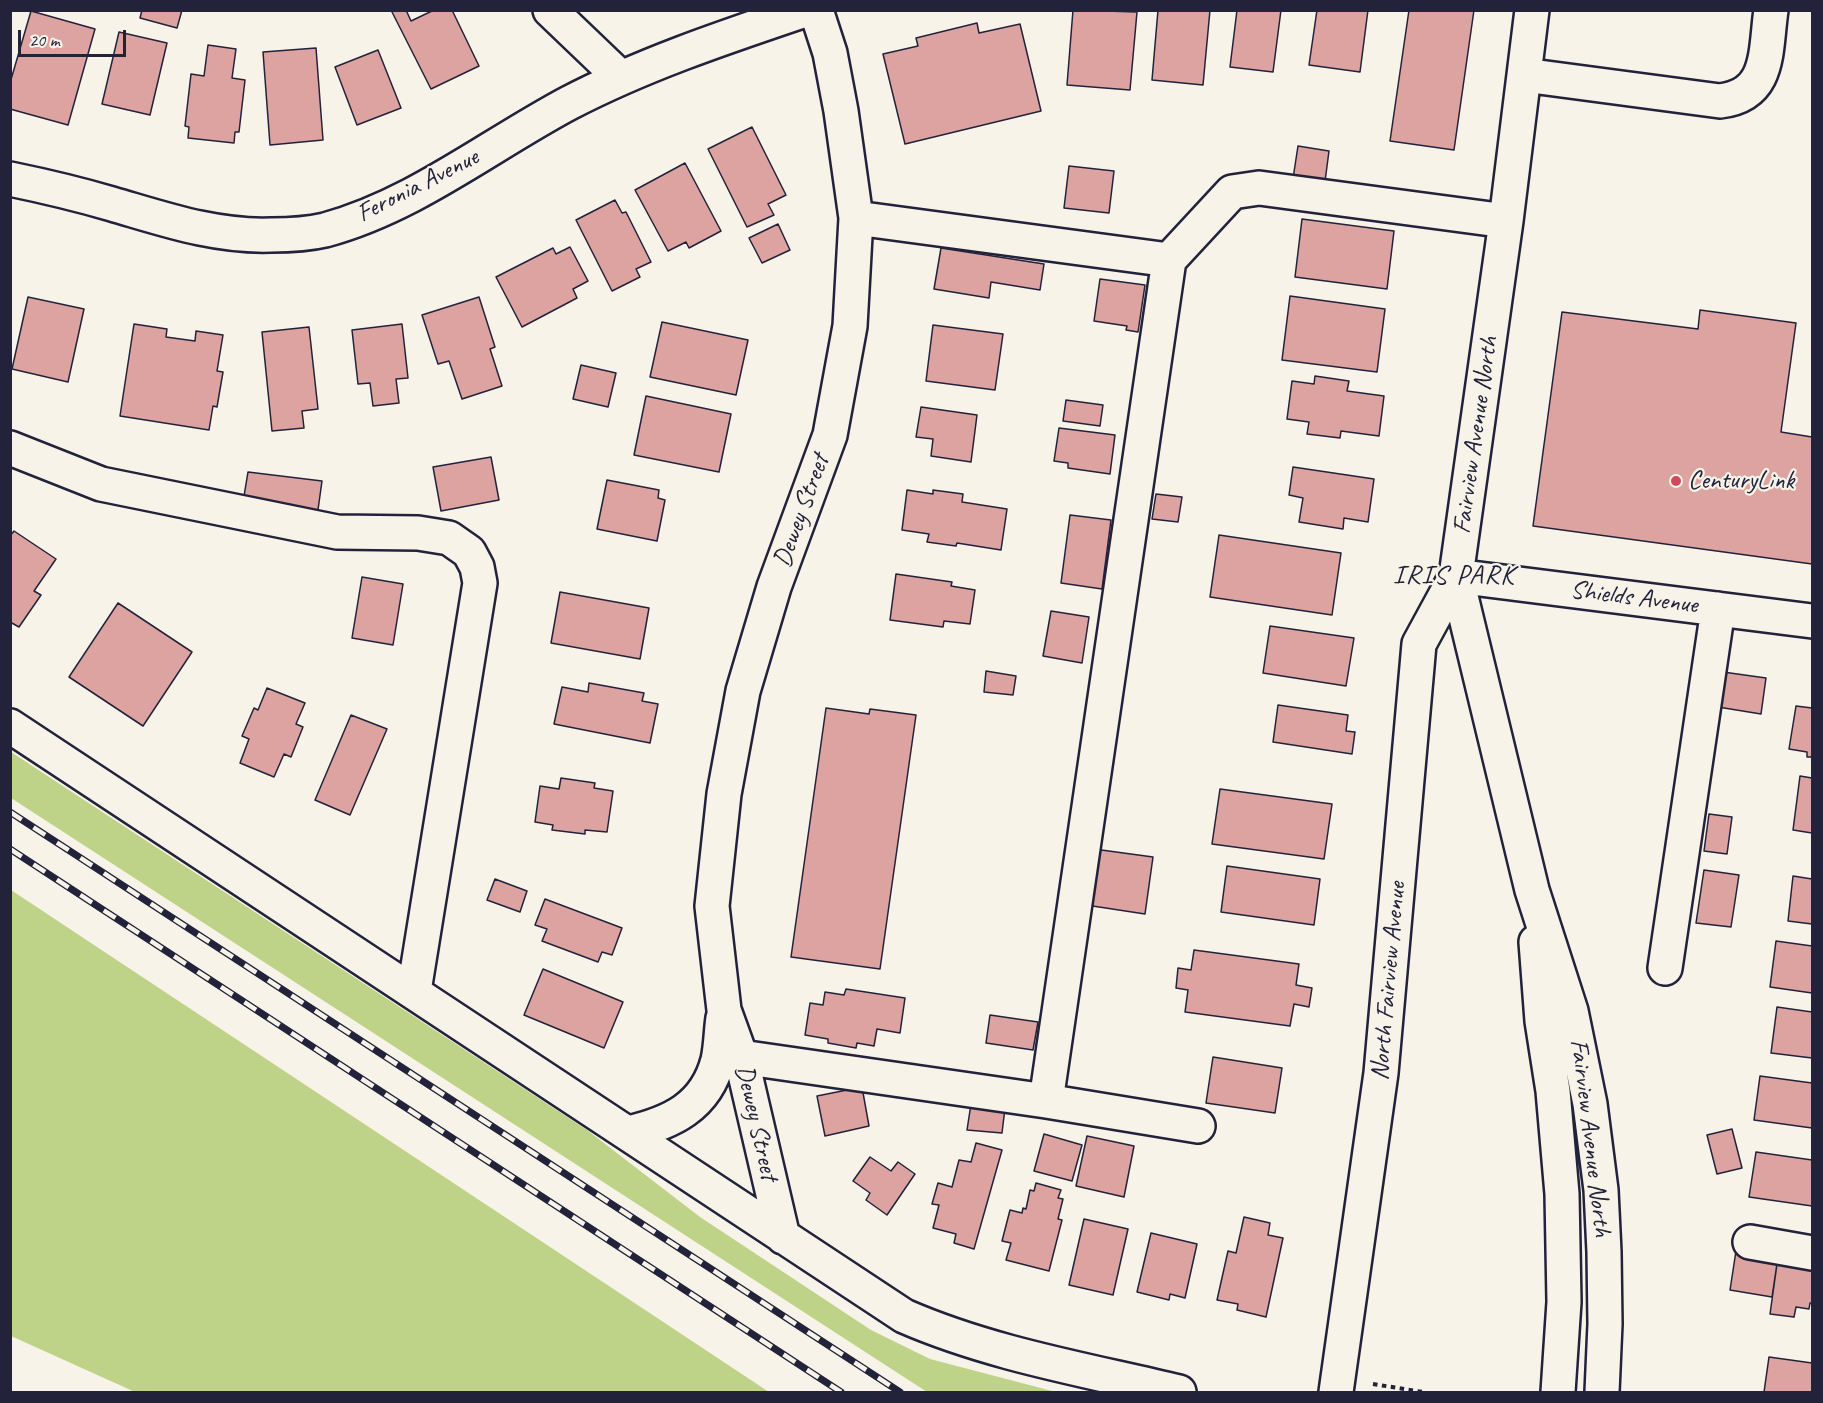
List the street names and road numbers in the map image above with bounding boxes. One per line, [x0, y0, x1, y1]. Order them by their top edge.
street label: Feronia Avenue [352, 142, 484, 230]
street label: Fairview Avenue North [1447, 334, 1505, 536]
street label: Dewey Street [767, 450, 837, 572]
street label: Shields Avenue [1569, 575, 1699, 621]
street label: North Fairview Avenue [1365, 881, 1413, 1081]
street label: Fairview Avenue North [1562, 1037, 1618, 1239]
street label: Dewey Street [728, 1062, 784, 1184]

